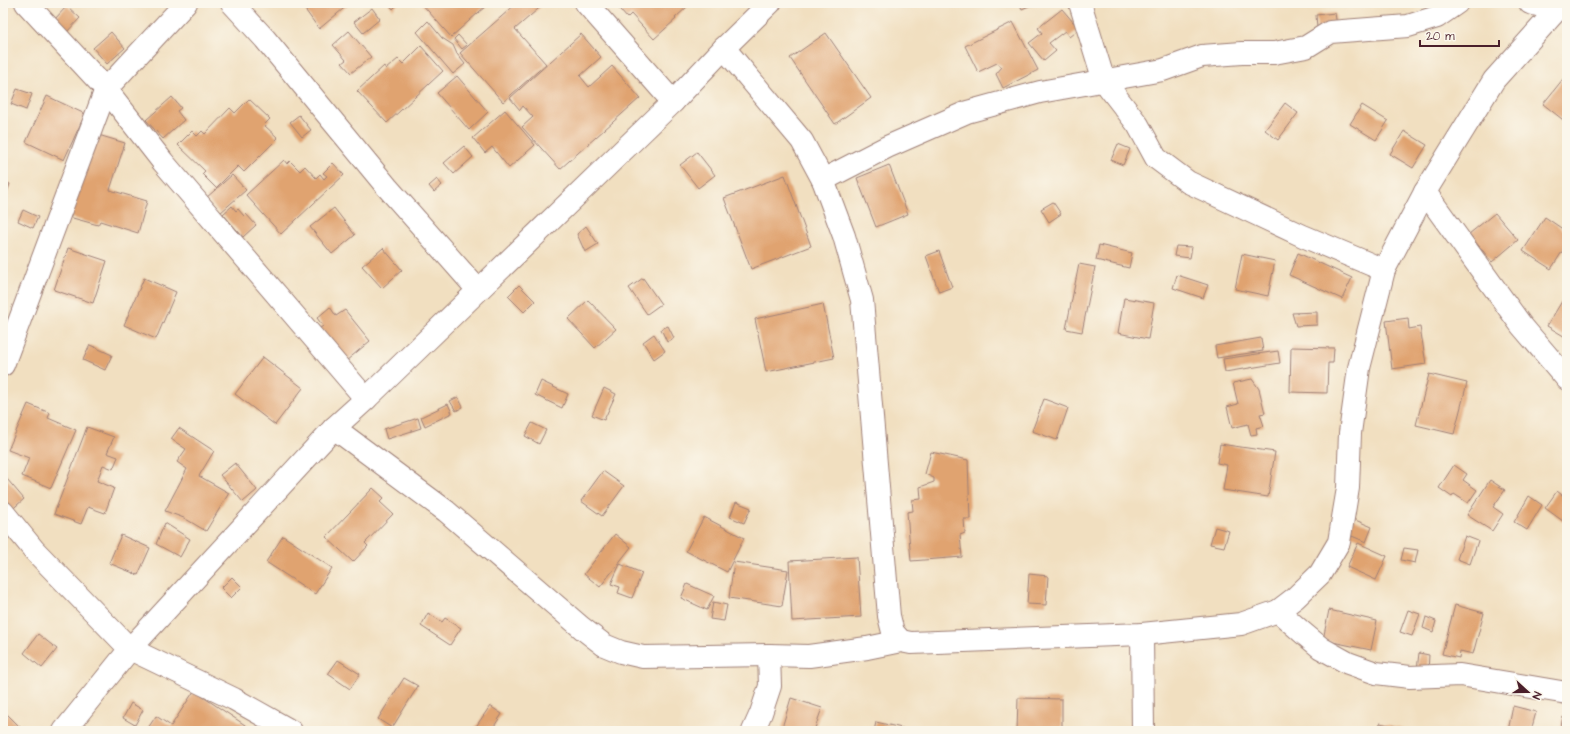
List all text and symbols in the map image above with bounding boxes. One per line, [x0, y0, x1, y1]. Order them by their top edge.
scale bar [1420, 22, 1499, 48]
text: 20 m [1426, 28, 1455, 45]
north arrow [1508, 672, 1548, 712]
text: N [1529, 689, 1545, 701]

